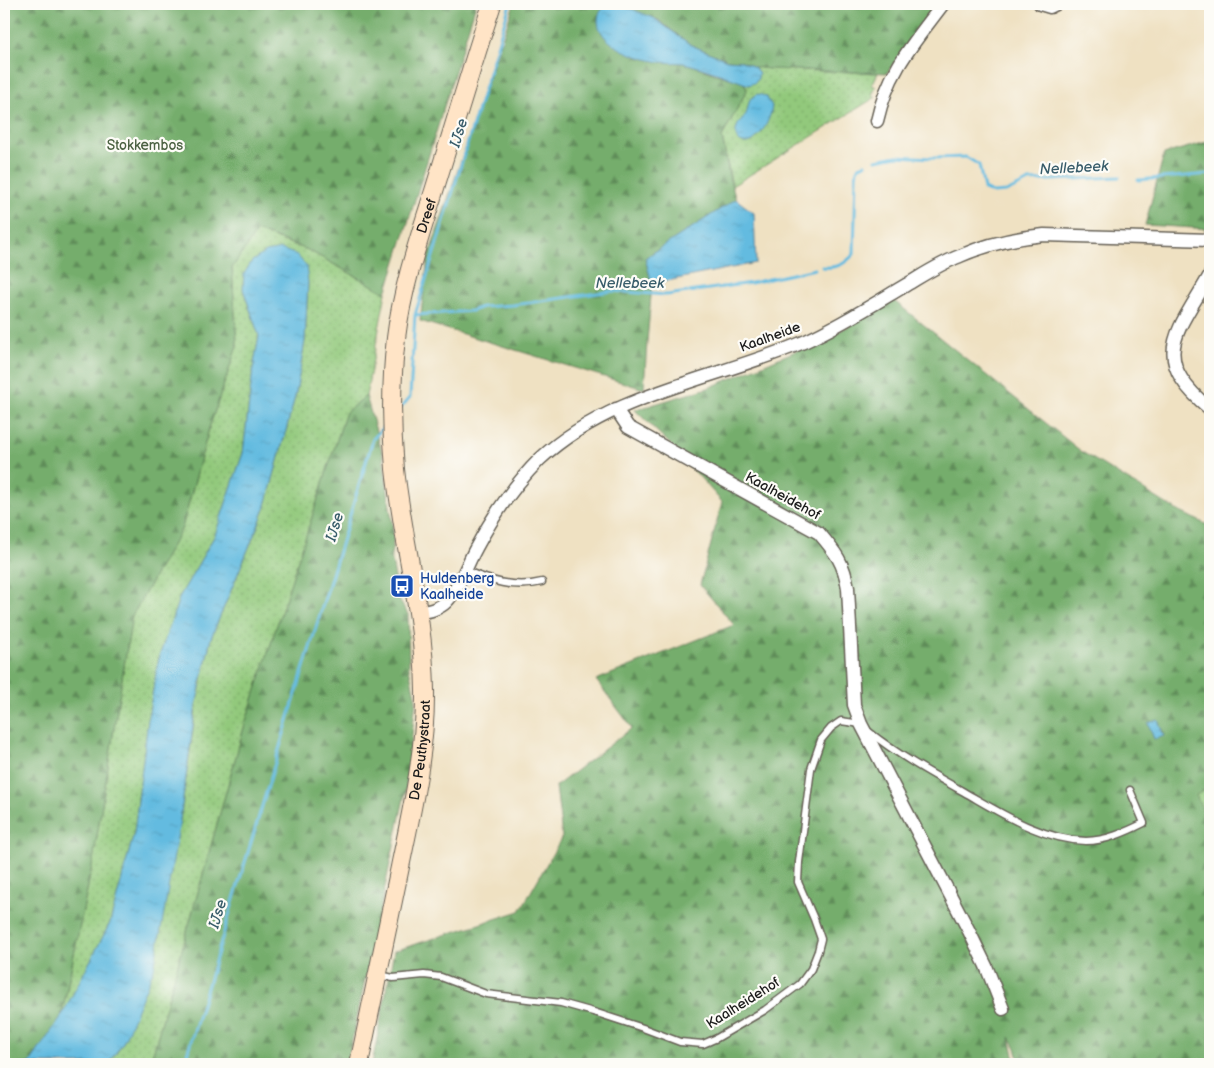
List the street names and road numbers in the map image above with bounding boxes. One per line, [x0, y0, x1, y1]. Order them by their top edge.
street label: Dreef [413, 195, 440, 235]
street label: Kaalheide [737, 318, 803, 356]
street label: Kaalheidehof [742, 468, 824, 524]
street label: De Peuthystraat [405, 699, 434, 802]
street label: Kaalheidehof [703, 973, 783, 1032]

